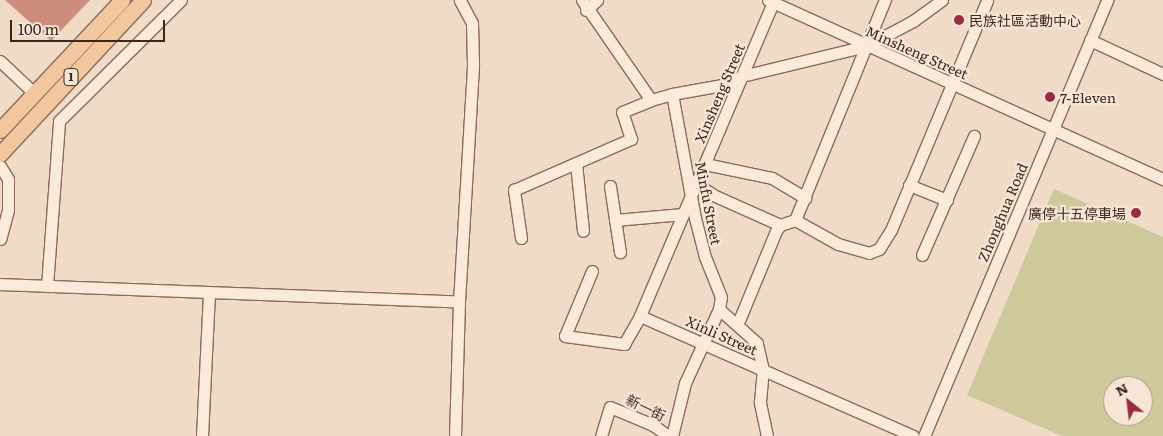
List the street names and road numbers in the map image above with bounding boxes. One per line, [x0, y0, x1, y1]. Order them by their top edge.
street label: Minsheng Street [863, 22, 971, 82]
street label: Xinsheng Street [691, 41, 747, 145]
road number: 1 [64, 68, 78, 86]
street label: Minfu Street [693, 160, 725, 246]
street label: Zhonghua Road [974, 160, 1030, 264]
street label: Xinli Street [684, 312, 760, 358]
street label: 新一街 [623, 390, 669, 424]

